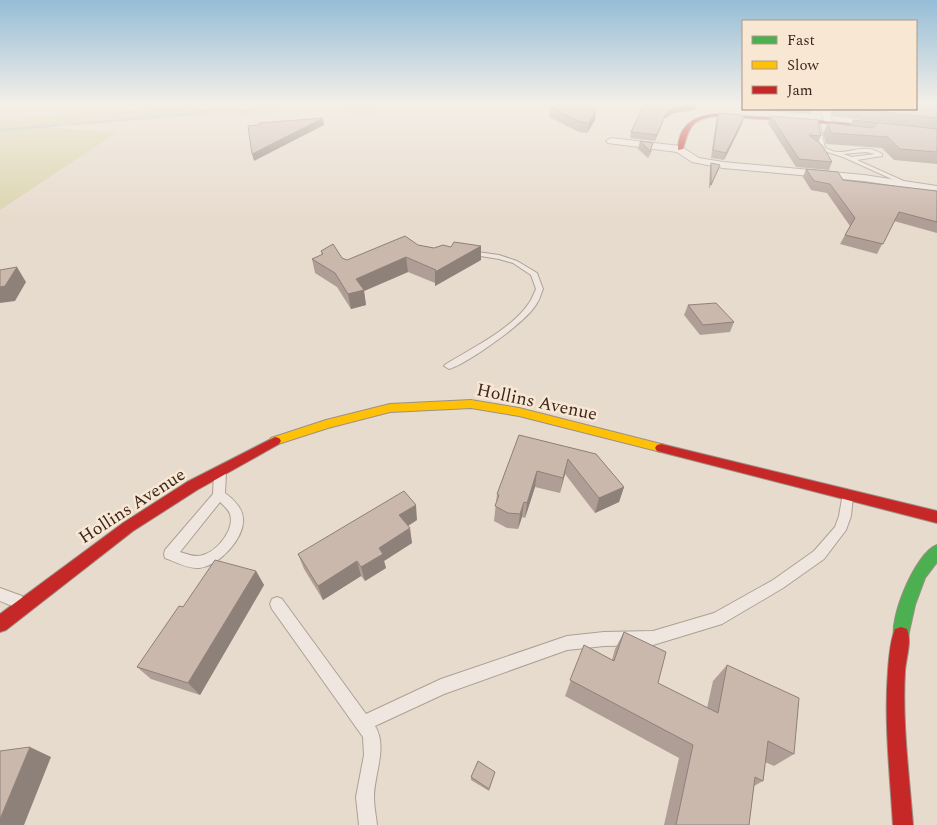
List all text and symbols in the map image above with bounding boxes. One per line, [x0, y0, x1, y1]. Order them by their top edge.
legend [742, 20, 917, 110]
text: Fast [787, 29, 815, 52]
text: Slow [787, 54, 819, 77]
text: Jam [787, 79, 813, 102]
street label: Hollins Avenue [474, 376, 600, 428]
street label: Hollins Avenue [73, 461, 191, 551]

